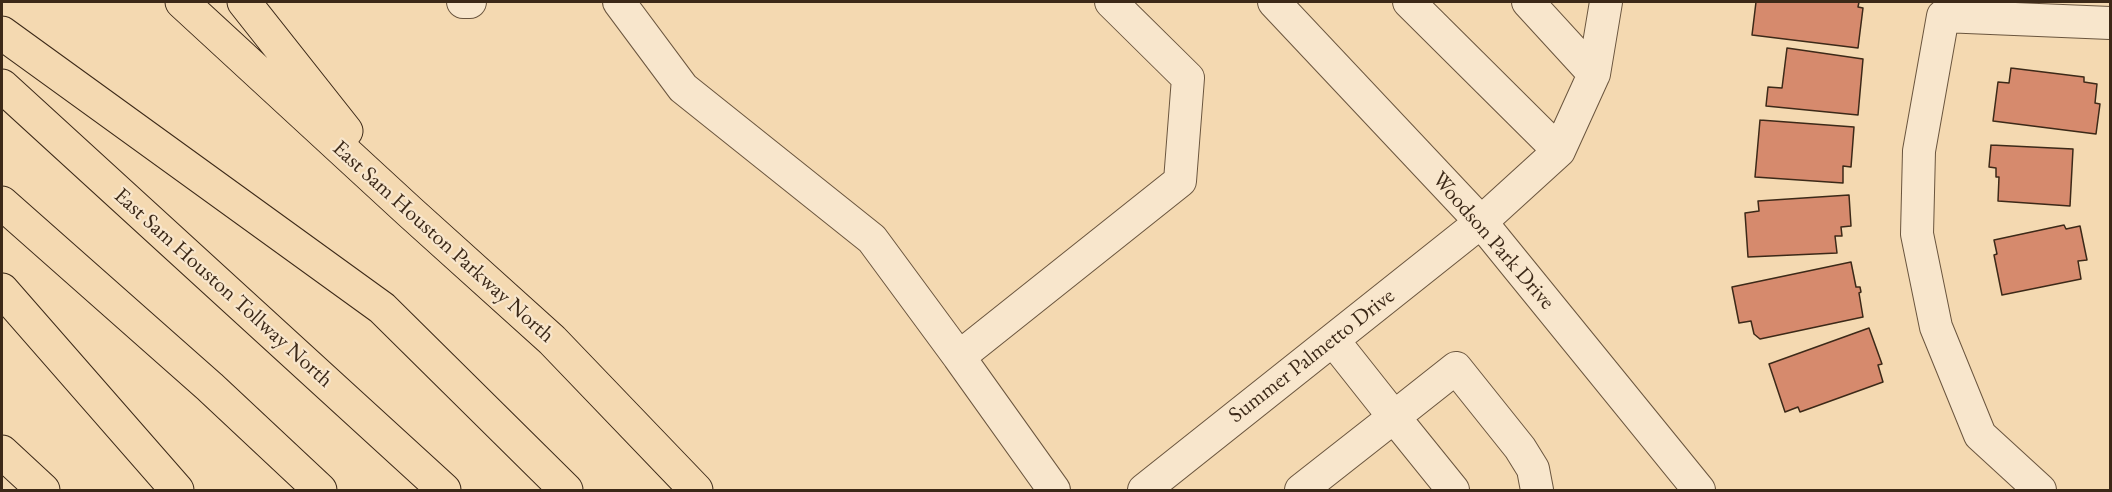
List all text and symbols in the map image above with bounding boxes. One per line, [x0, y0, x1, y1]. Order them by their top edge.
street label: East Sam Houston Parkway North [327, 135, 559, 349]
street label: Woodson Park Drive [1426, 167, 1560, 315]
street label: East Sam Houston Tollway North [108, 183, 338, 393]
street label: Summer Palmetto Drive [1224, 283, 1400, 429]

